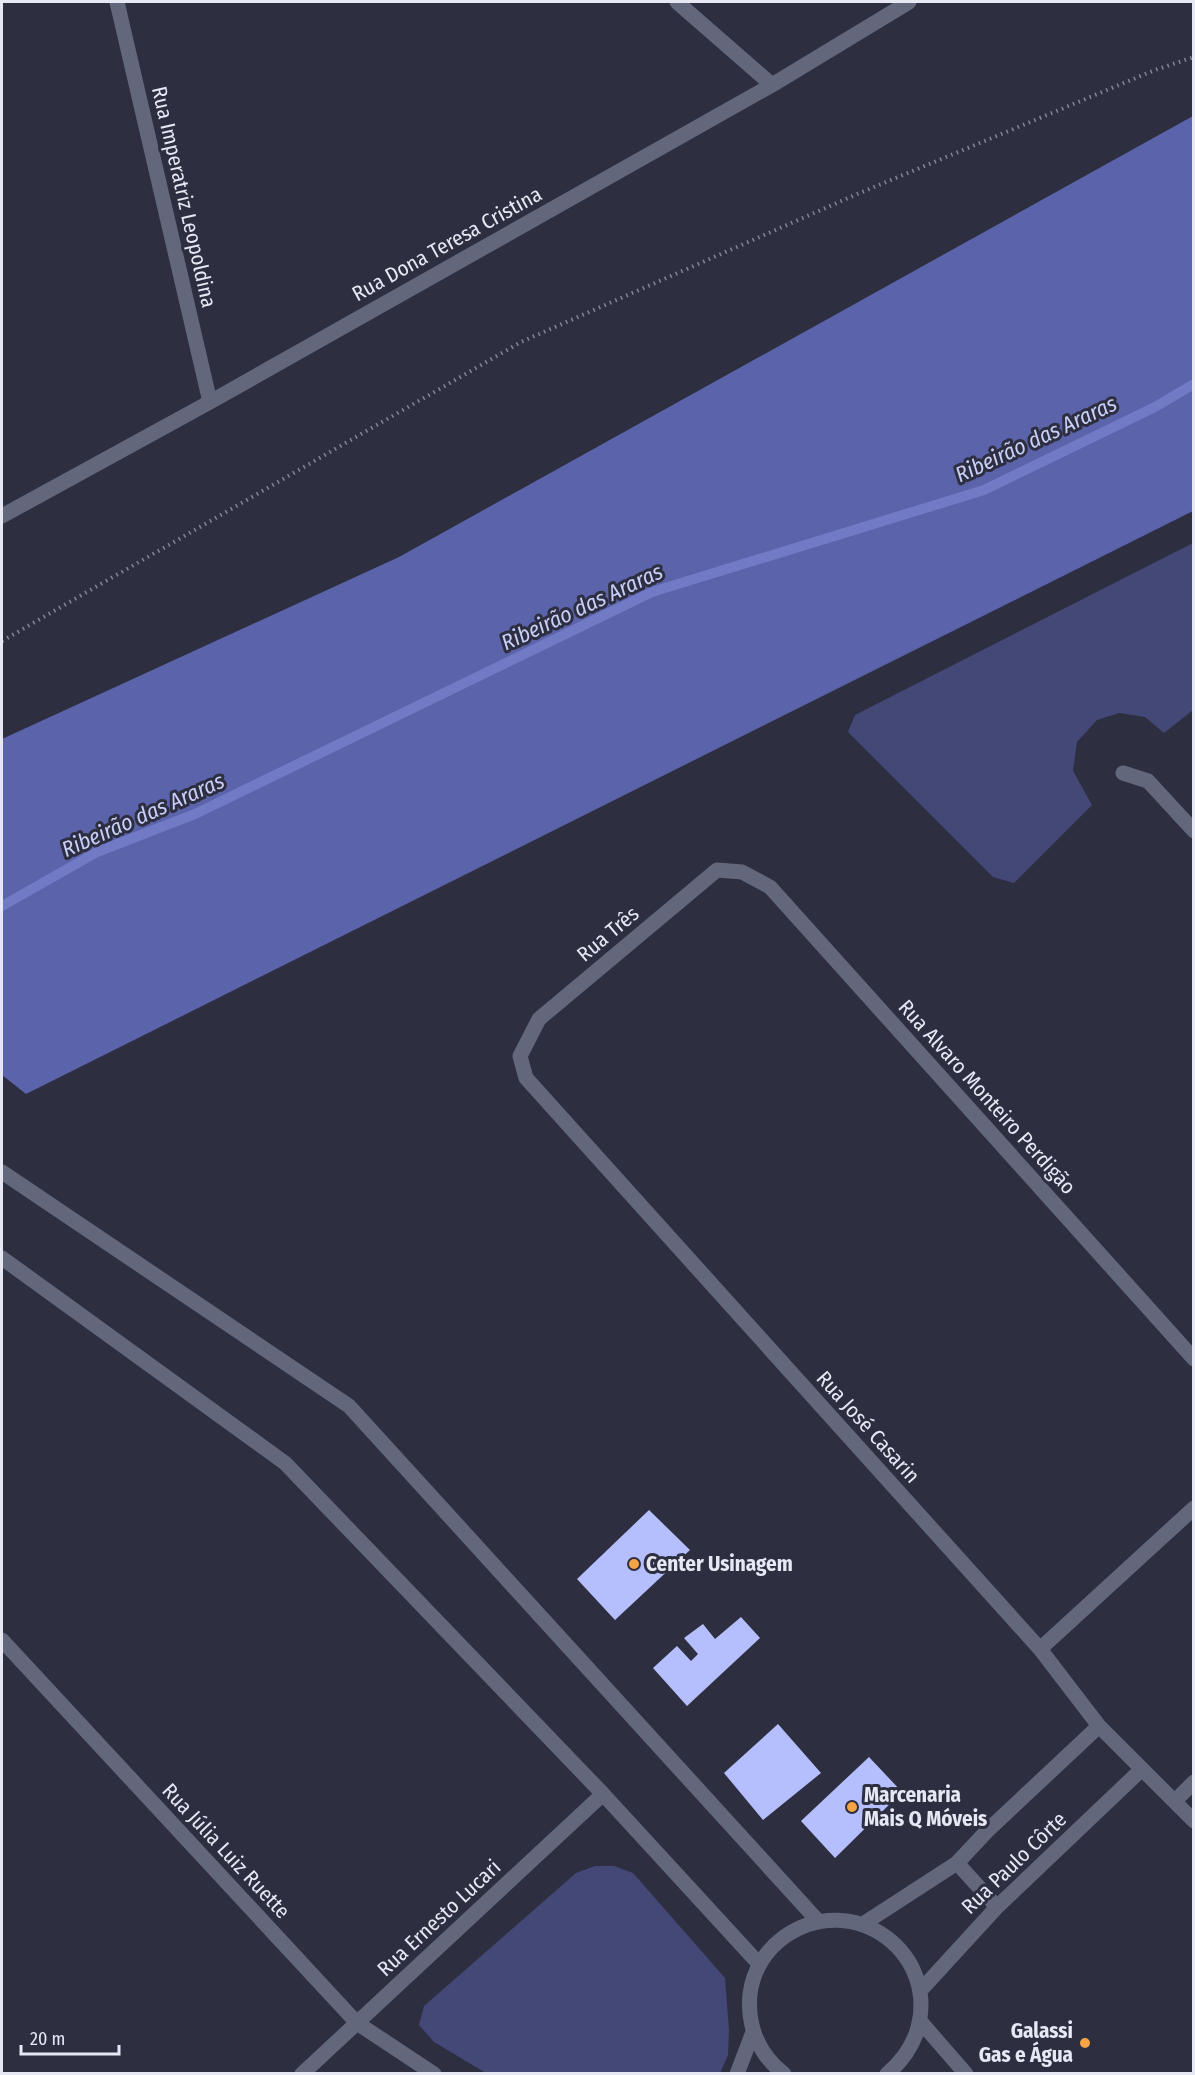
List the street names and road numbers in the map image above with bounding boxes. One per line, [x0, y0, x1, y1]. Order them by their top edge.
street label: Rua Imperatriz Leopoldina [146, 84, 222, 310]
street label: Rua Dona Teresa Cristina [348, 181, 546, 307]
street label: Rua Três [572, 901, 644, 967]
street label: Rua Alvaro Monteiro Perdigão [893, 994, 1081, 1200]
street label: Rua José Casarin [811, 1365, 925, 1489]
street label: Rua Júlia Luiz Ruette [157, 1778, 295, 1924]
street label: Rua Paulo Côrte [956, 1806, 1072, 1920]
street label: Rua Ernesto Lucari [372, 1854, 506, 1982]

